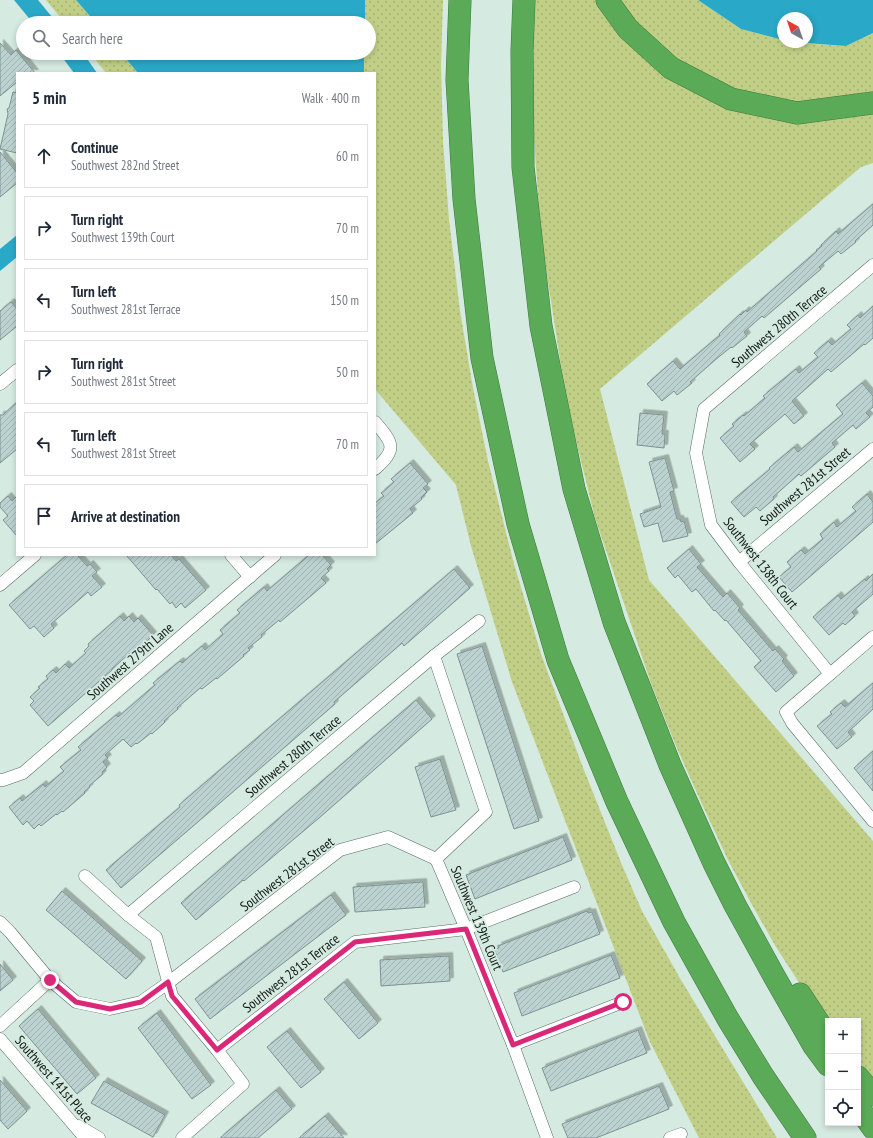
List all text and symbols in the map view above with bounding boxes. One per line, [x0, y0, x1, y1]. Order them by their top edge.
north arrow [777, 12, 813, 48]
search box [16, 16, 376, 60]
icon: search [30, 27, 52, 49]
text: Search here [62, 29, 123, 48]
text: 5 min [32, 87, 66, 109]
text: Walk · 400 m [302, 90, 360, 107]
text: Continue [71, 138, 118, 157]
icon: ahead [33, 145, 55, 167]
text: 60 m [336, 148, 359, 165]
text: Southwest 282nd Street [71, 157, 179, 174]
text: Turn right [71, 210, 123, 229]
icon: right [33, 217, 55, 239]
text: 70 m [336, 220, 359, 237]
text: Southwest 139th Court [71, 229, 175, 246]
street label: Southwest 280th Terrace [727, 281, 831, 371]
text: Turn left [71, 282, 116, 301]
icon: left [33, 289, 55, 311]
text: 150 m [330, 292, 359, 309]
text: Southwest 281st Terrace [71, 301, 181, 318]
text: Turn right [71, 354, 123, 373]
icon: right [33, 361, 55, 383]
text: 50 m [336, 364, 359, 381]
text: Southwest 281st Street [71, 373, 176, 390]
text: Turn left [71, 426, 116, 445]
icon: left [33, 433, 55, 455]
text: 70 m [336, 436, 359, 453]
street label: Southwest 281st Street [756, 443, 854, 529]
text: Southwest 281st Street [71, 445, 176, 462]
icon: arrive [33, 505, 55, 527]
text: Arrive at destination [71, 507, 180, 526]
street label: Southwest 138th Court [720, 513, 803, 613]
street label: Southwest 279th Lane [83, 618, 177, 703]
street label: Southwest 280th Terrace [241, 711, 345, 801]
street label: Southwest 281st Street [236, 833, 338, 915]
street label: Southwest 139th Court [447, 863, 507, 973]
street label: Southwest 281st Terrace [239, 929, 343, 1016]
route end [41, 971, 59, 989]
route start [614, 993, 632, 1011]
map controls [825, 1018, 861, 1126]
button: + [825, 1018, 861, 1054]
street label: Southwest 141st Place [11, 1032, 97, 1126]
button: − [825, 1054, 861, 1090]
button: locate [825, 1090, 861, 1126]

